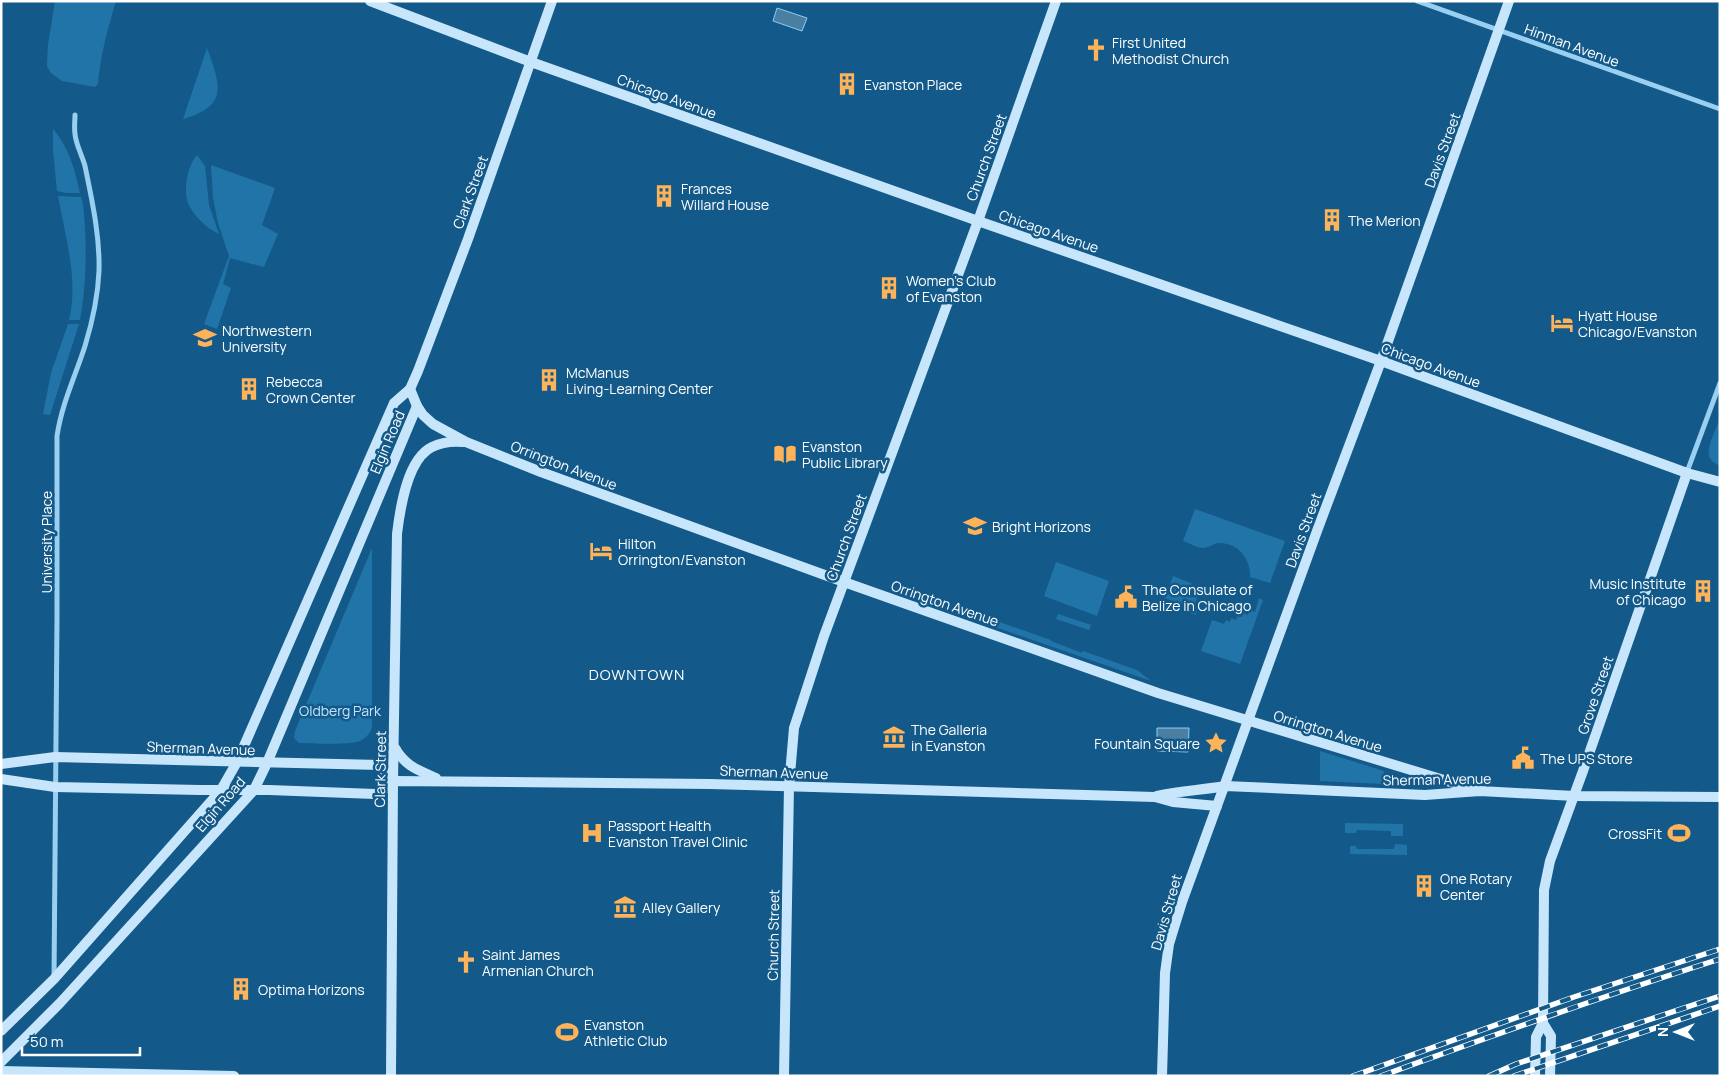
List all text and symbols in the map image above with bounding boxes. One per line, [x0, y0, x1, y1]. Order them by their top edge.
street label: Hinman Avenue [1522, 19, 1622, 71]
place label: First United Methodist Church [1112, 33, 1229, 68]
church icon: First United Methodist Church [1083, 37, 1109, 63]
street label: Chicago Avenue [615, 69, 719, 123]
building icon: Evanston Place [834, 71, 860, 97]
place label: Evanston Place [864, 75, 962, 94]
street label: Davis Street [1420, 109, 1464, 190]
street label: Church Street [961, 110, 1011, 203]
street label: Clark Street [448, 152, 492, 231]
place label: Frances Willard House [681, 179, 769, 214]
building icon: Frances Willard House [651, 183, 677, 209]
street label: Chicago Avenue [997, 205, 1101, 257]
building icon: The Merion [1319, 207, 1345, 233]
place label: The Merion [1348, 211, 1421, 230]
place label: Women's Club of Evanston [906, 271, 996, 306]
building icon: Women's Club of Evanston [876, 275, 902, 301]
place label: Hyatt House Chicago/Evanston [1578, 306, 1697, 341]
hotel icon: Hyatt House Chicago/Evanston [1549, 310, 1575, 336]
place label: Northwestern University [222, 321, 312, 356]
school or university icon: Northwestern University [192, 325, 218, 351]
street label: Chicago Avenue [1379, 338, 1483, 392]
place label: McManus Living-Learning Center [566, 363, 713, 398]
building icon: McManus Living-Learning Center [536, 367, 562, 393]
place label: Rebecca Crown Center [266, 372, 356, 407]
building icon: Rebecca Crown Center [236, 376, 262, 402]
street label: Elgin Road [365, 407, 409, 477]
street label: Orrington Avenue [508, 436, 620, 494]
place label: Evanston Public Library [802, 437, 888, 472]
library icon: Evanston Public Library [772, 441, 798, 467]
street label: Davis Street [1281, 489, 1325, 570]
street label: Church Street [821, 490, 871, 583]
street label: University Place [37, 491, 56, 593]
school or university icon: Bright Horizons [962, 513, 988, 539]
place label: Bright Horizons [992, 517, 1091, 536]
place label: Hilton Orrington/Evanston [618, 534, 745, 569]
hotel icon: Hilton Orrington/Evanston [588, 538, 614, 564]
place label: Music Institute of Chicago [1590, 574, 1686, 609]
street label: Orrington Avenue [889, 576, 1001, 630]
building icon: Music Institute of Chicago [1690, 578, 1716, 604]
place label: The Consulate of Belize in Chicago [1142, 580, 1253, 615]
public building icon: The Consulate of Belize in Chicago [1113, 584, 1139, 610]
street label: Grove Street [1573, 653, 1617, 737]
district label: DOWNTOWN [589, 664, 685, 685]
park label: Oldberg Park [299, 701, 382, 720]
street label: Orrington Avenue [1271, 705, 1385, 757]
place label: The Galleria in Evanston [911, 720, 987, 755]
museum icon: The Galleria in Evanston [881, 724, 907, 750]
street label: Clark Street [370, 730, 390, 808]
place icon: Fountain Square [1203, 730, 1229, 756]
place label: Fountain Square [1094, 734, 1200, 753]
street label: Sherman Avenue [146, 737, 256, 759]
public building icon: The UPS Store [1510, 745, 1536, 771]
place label: The UPS Store [1540, 749, 1633, 768]
street label: Sherman Avenue [719, 761, 829, 783]
street label: Sherman Avenue [1382, 769, 1492, 789]
street label: Elgin Road [191, 772, 249, 836]
place label: Passport Health Evanston Travel Clinic [608, 816, 748, 851]
hospital icon: Passport Health Evanston Travel Clinic [579, 820, 605, 846]
sports icon: CrossFit [1666, 820, 1692, 846]
place label: CrossFit [1608, 824, 1662, 843]
place label: One Rotary Center [1440, 869, 1513, 904]
street label: Davis Street [1146, 871, 1186, 952]
building icon: One Rotary Center [1411, 873, 1437, 899]
street label: Church Street [763, 889, 783, 981]
museum icon: Alley Gallery [612, 894, 638, 920]
place label: Alley Gallery [642, 898, 721, 917]
place label: Saint James Armenian Church [482, 945, 594, 980]
church icon: Saint James Armenian Church [453, 949, 479, 975]
building icon: Optima Horizons [228, 976, 254, 1002]
place label: Optima Horizons [258, 980, 365, 999]
north arrow [1651, 1007, 1701, 1057]
place label: Evanston Athletic Club [584, 1015, 667, 1050]
sports icon: Evanston Athletic Club [554, 1019, 580, 1045]
scale bar [22, 1024, 140, 1056]
text: N [1653, 1027, 1672, 1037]
text: 50 m [30, 1031, 64, 1052]

